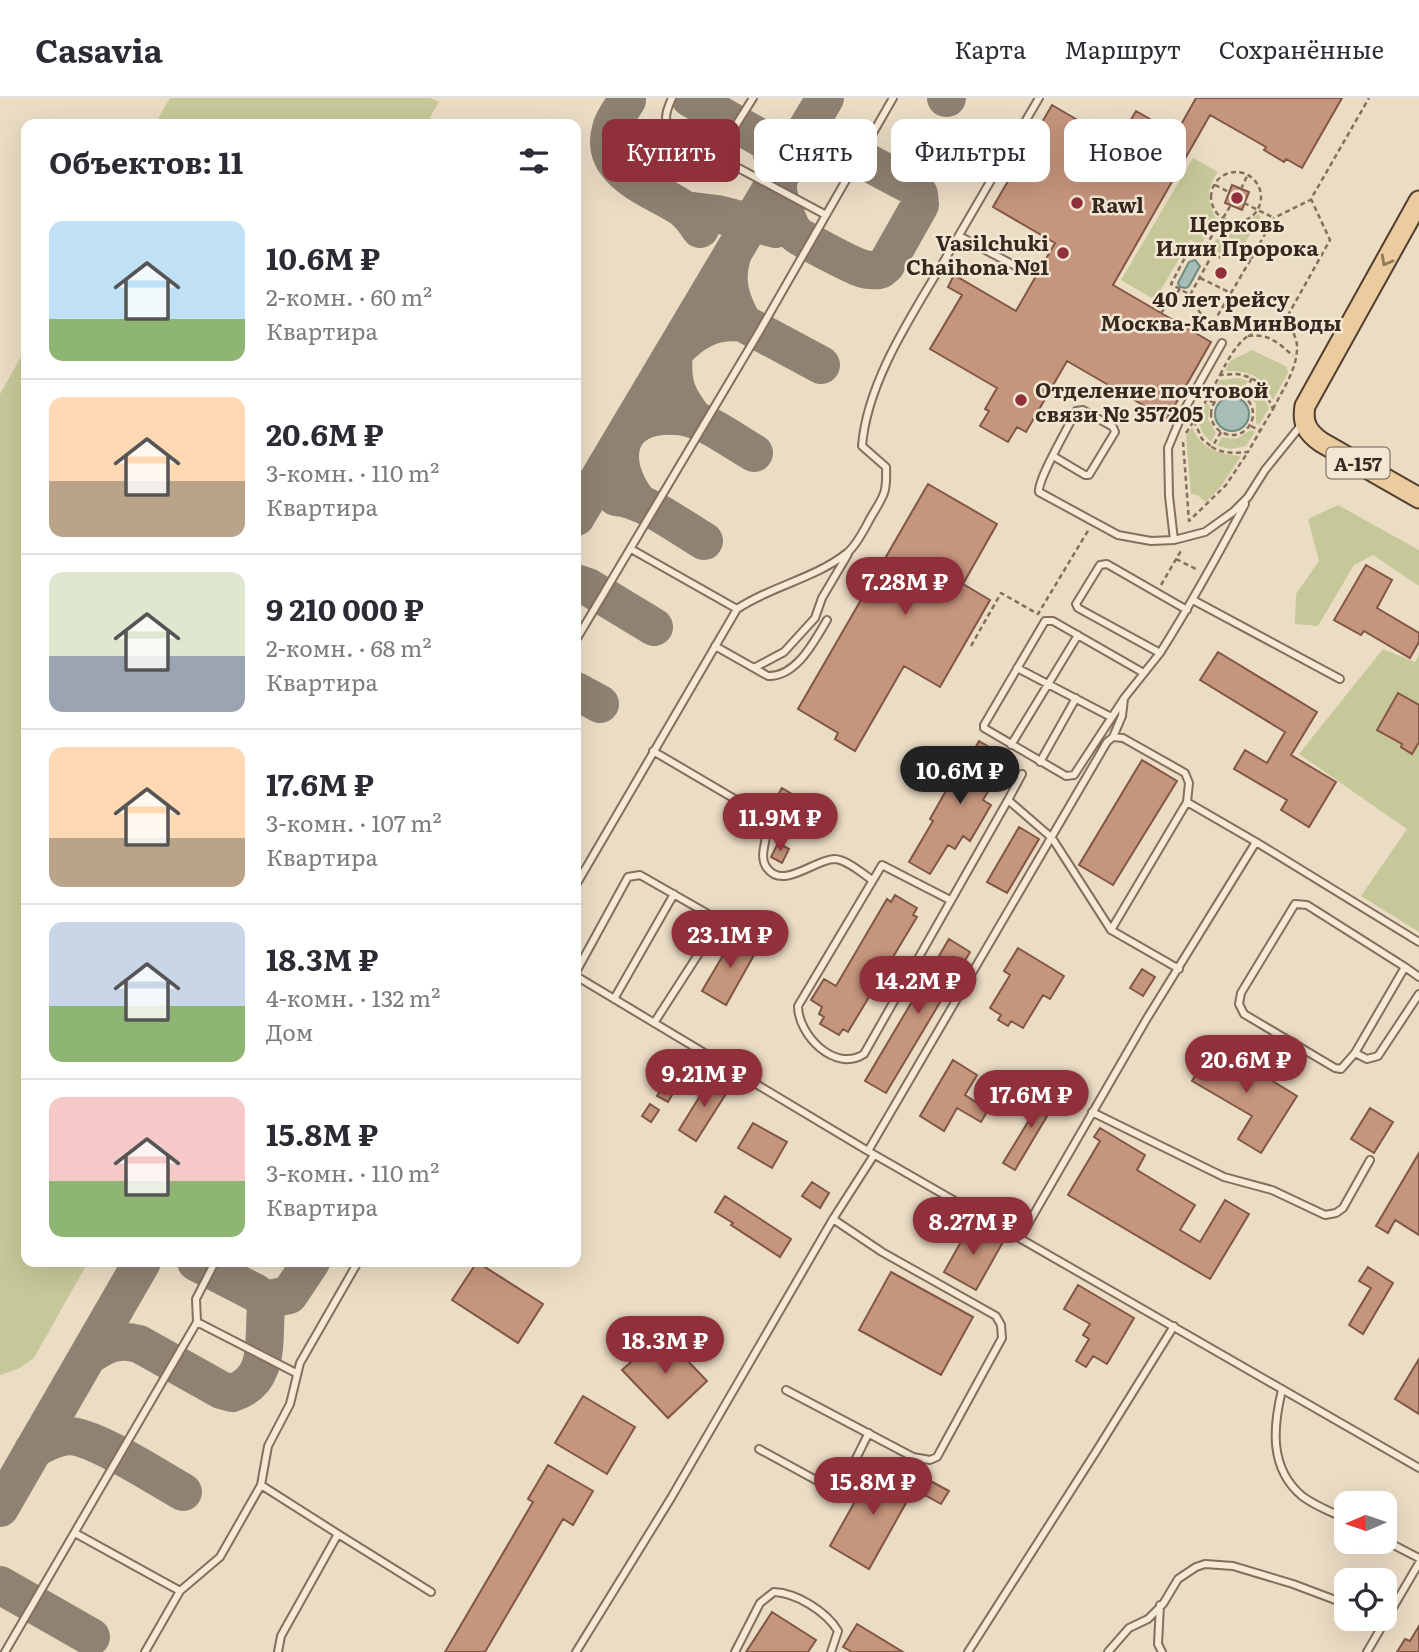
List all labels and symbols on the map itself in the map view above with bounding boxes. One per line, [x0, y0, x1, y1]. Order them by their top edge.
place label: Rawl [1091, 188, 1144, 219]
marker: Церковь Илии Пророка [1229, 190, 1245, 206]
marker: Rawl [1069, 195, 1085, 211]
place label: Церковь Илии Пророка [1155, 207, 1319, 262]
place label: Vasilchuki Chaihona №1 [906, 226, 1049, 281]
marker: Vasilchuki Chaihona №1 [1055, 245, 1071, 261]
one-way arrow [1381, 254, 1394, 266]
marker: 40 лет рейсу Москва-КавМинВоды [1213, 265, 1229, 281]
place label: 40 лет рейсу Москва-КавМинВоды [1100, 282, 1342, 337]
place label: Отделение почтовой связи № 357205 [1035, 373, 1269, 428]
marker: Отделение почтовой связи № 357205 [1013, 392, 1029, 408]
road number: А-157 [1326, 448, 1390, 478]
pin: 7.28M ₽ [840, 558, 970, 617]
pin: 10.6M ₽ [895, 746, 1025, 806]
pin: 11.9M ₽ [715, 794, 845, 853]
pin: 23.1M ₽ [665, 910, 795, 970]
pin: 14.2M ₽ [853, 956, 983, 1016]
pin: 20.6M ₽ [1181, 1035, 1311, 1095]
pin: 9.21M ₽ [639, 1049, 769, 1109]
pin: 17.6M ₽ [966, 1070, 1096, 1130]
pin: 8.27M ₽ [908, 1198, 1038, 1257]
pin: 18.3M ₽ [600, 1316, 730, 1376]
pin: 15.8M ₽ [808, 1458, 938, 1517]
north arrow [1334, 1491, 1396, 1554]

